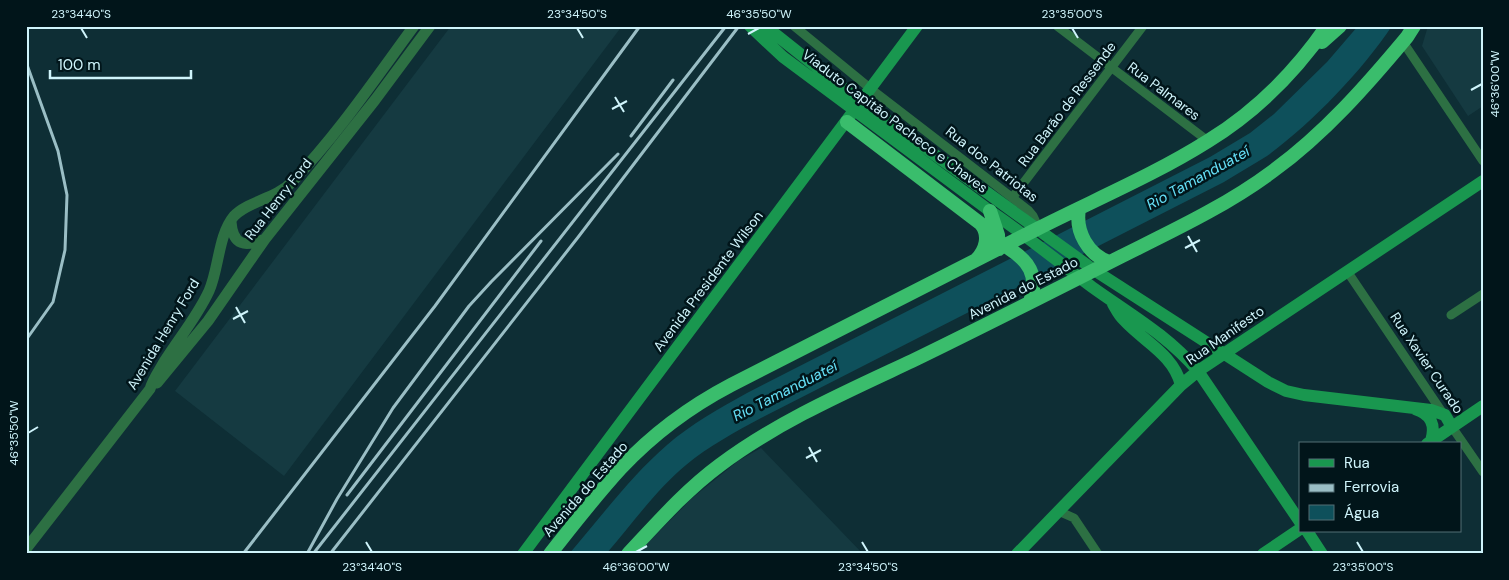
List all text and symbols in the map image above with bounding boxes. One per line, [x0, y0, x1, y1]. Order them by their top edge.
text: 23°34'40"S [51, 6, 111, 22]
text: 23°34'50"S [547, 6, 607, 22]
text: 46°35'50"W [726, 6, 792, 22]
text: 23°35'00"S [1041, 6, 1103, 22]
street label: Rua Barão de Ressende [1014, 38, 1120, 170]
street label: Viaduto Capitão Pacheco e Chaves [799, 45, 991, 197]
scale bar [50, 48, 191, 80]
text: 46°36'00"W [1487, 50, 1503, 118]
text: 100 m [58, 55, 101, 75]
street label: Rua Palmares [1124, 58, 1204, 124]
street label: Rua dos Patriotas [942, 122, 1042, 206]
water label: Rio Tamanduateí [1143, 141, 1255, 215]
street label: Rua Henry Ford [240, 154, 316, 244]
street label: Avenida Presidente Wilson [649, 207, 767, 355]
street label: Avenida do Estado [965, 253, 1081, 323]
street label: Avenida Henry Ford [123, 275, 203, 393]
street label: Rua Manifesto [1182, 301, 1268, 369]
street label: Rua Xavier Curado [1386, 309, 1468, 417]
water label: Rio Tamanduateí [729, 355, 842, 426]
text: 46°35'50"W [6, 400, 22, 466]
street label: Avenida do Estado [539, 438, 631, 540]
legend [1299, 442, 1462, 532]
text: Rua [1344, 453, 1370, 473]
text: Ferrovia [1344, 477, 1399, 497]
text: Água [1344, 503, 1379, 523]
text: 23°34'40"S [342, 559, 402, 575]
text: 46°36'00"W [603, 559, 670, 575]
text: 23°34'50"S [838, 559, 898, 575]
text: 23°35'00"S [1332, 559, 1394, 575]

